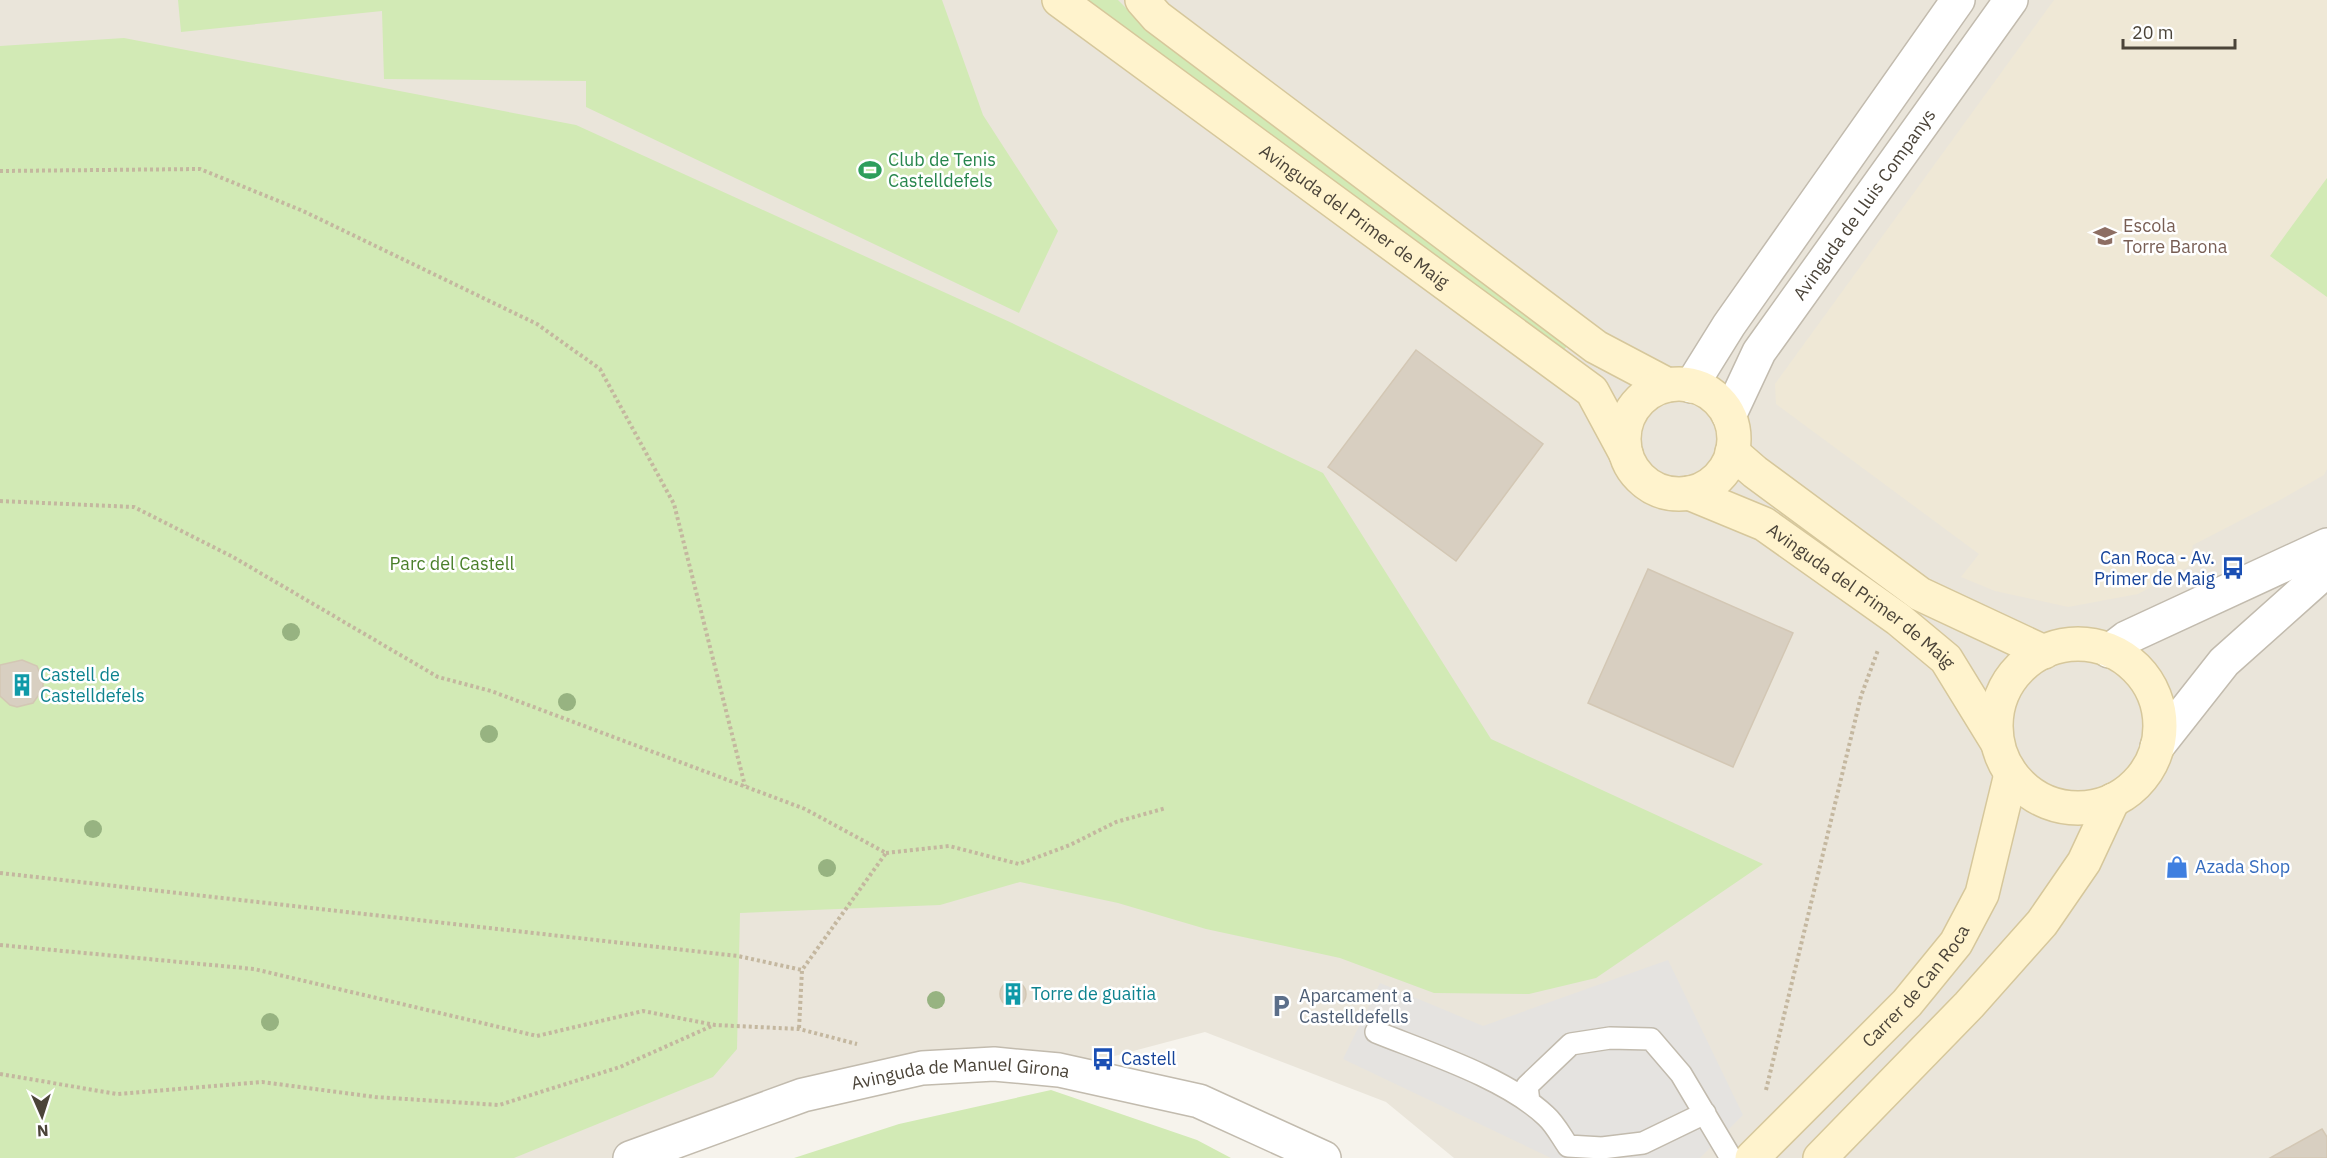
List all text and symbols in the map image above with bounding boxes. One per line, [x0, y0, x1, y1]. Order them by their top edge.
scale bar [2123, 12, 2236, 50]
text: 20 m [2132, 21, 2174, 44]
street label: Avinguda de Lluis Companys [1788, 104, 1940, 304]
street label: Avinguda del Primer de Maig [1255, 139, 1454, 294]
place label: Club de Tenis Castelldefels [888, 148, 996, 192]
sports icon: Club de Tenis Castelldefels [857, 157, 883, 183]
place label: Escola Torre Barona [2123, 214, 2228, 258]
school or university icon: Escola Torre Barona [2092, 223, 2118, 249]
street label: Avinguda del Primer de Maig [1763, 518, 1961, 673]
place label: Can Roca - Av. Primer de Maig [2094, 546, 2215, 590]
park label: Parc del Castell [390, 552, 515, 575]
bus stop icon: Can Roca - Av. Primer de Maig [2220, 555, 2246, 581]
place label: Castell de Castelldefels [40, 663, 145, 707]
building icon: Castell de Castelldefels [9, 672, 35, 698]
shop icon: Azada Shop [2164, 854, 2190, 880]
place label: Azada Shop [2195, 855, 2290, 878]
street label: Carrer de Can Roca [1857, 921, 1975, 1052]
building icon: Torre de guaitia [1000, 981, 1026, 1007]
place label: Torre de guaitia [1031, 982, 1157, 1005]
place label: Aparcament a Castelldefells [1299, 984, 1412, 1028]
parking icon: Aparcament a Castelldefells [1268, 993, 1294, 1019]
bus stop icon: Castell [1090, 1046, 1116, 1072]
place label: Castell [1121, 1047, 1176, 1070]
street label: Avinguda de Manuel Girona [849, 1052, 1072, 1095]
north arrow [12, 1086, 72, 1146]
text: N [36, 1121, 49, 1141]

